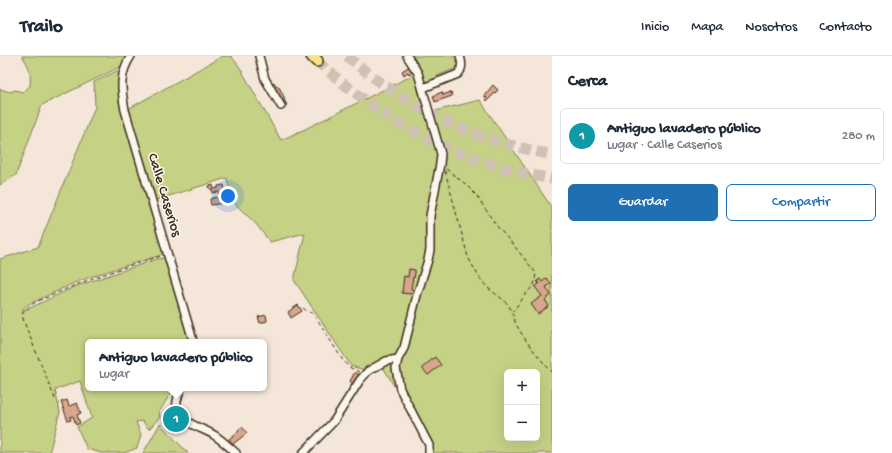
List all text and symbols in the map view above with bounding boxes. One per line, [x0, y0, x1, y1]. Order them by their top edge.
text: Trailo [20, 16, 63, 39]
text: Inicio [641, 19, 669, 36]
text: Mapa [691, 19, 723, 36]
text: Nosotros [745, 19, 797, 36]
text: Contacto [819, 19, 872, 36]
text: Cerca [568, 72, 607, 92]
text: Antiguo lavadero público [607, 120, 761, 138]
text: 1 [579, 129, 585, 144]
text: 280 m [842, 129, 875, 144]
text: Lugar · Calle Caserios [607, 138, 722, 153]
street label: Calle Caserios [143, 151, 185, 239]
button: Guardar [568, 184, 718, 221]
button: Compartir [726, 184, 876, 221]
your location [218, 186, 238, 206]
popup [85, 339, 267, 391]
text: Antiguo lavadero público [99, 349, 253, 367]
text: Lugar [99, 367, 129, 382]
map controls [504, 369, 540, 441]
button: + [504, 369, 540, 405]
pin: 1 [163, 404, 189, 434]
button: − [504, 405, 540, 441]

